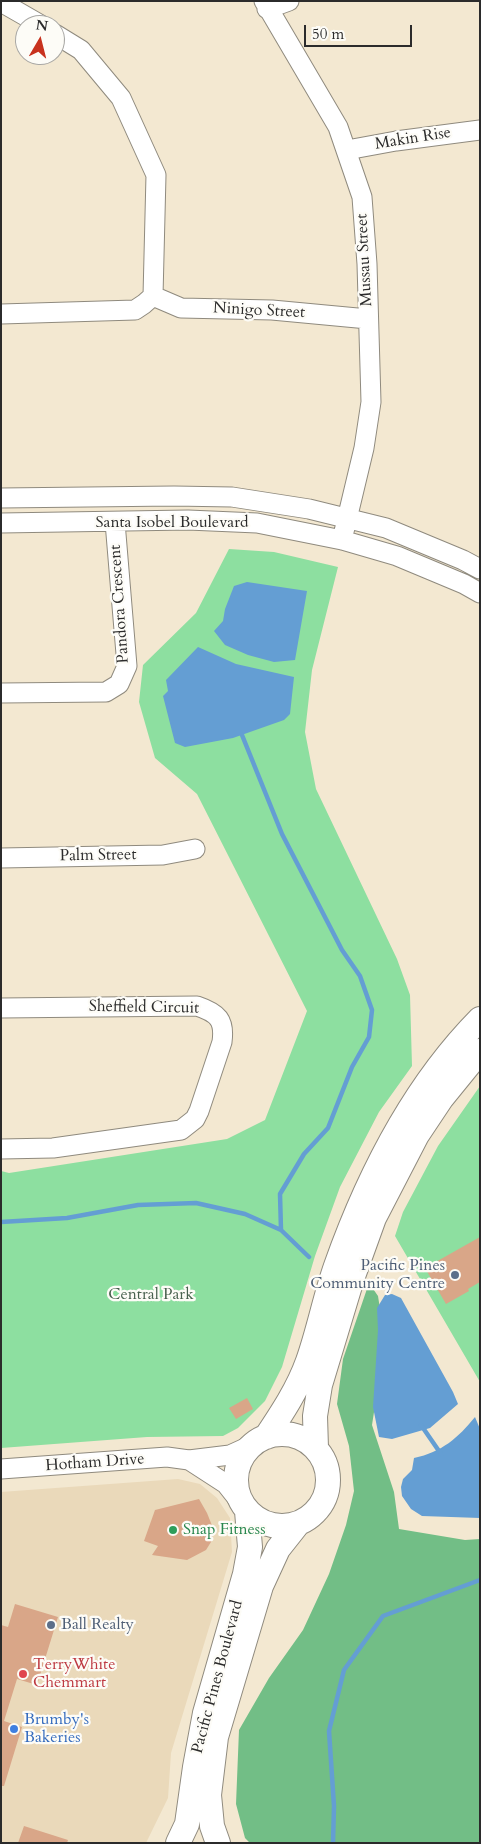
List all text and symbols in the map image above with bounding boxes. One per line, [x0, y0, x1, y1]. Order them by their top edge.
north arrow [15, 15, 65, 65]
text: N [35, 15, 49, 36]
scale bar [306, 15, 414, 47]
text: 50 m [312, 24, 344, 44]
street label: Makin Rise [374, 124, 452, 154]
street label: Mussau Street [353, 213, 377, 307]
street label: Ninigo Street [212, 299, 306, 323]
street label: Santa Isobel Boulevard [96, 513, 248, 533]
street label: Pandora Crescent [106, 544, 134, 664]
street label: Palm Street [59, 846, 137, 866]
street label: Sheffield Circuit [89, 997, 199, 1019]
place label: Pacific Pines Community Centre [310, 1256, 445, 1294]
marker: Pacific Pines Community Centre [449, 1269, 461, 1281]
park label: Central Park [108, 1285, 194, 1305]
street label: Hotham Drive [45, 1450, 145, 1476]
place label: Snap Fitness [183, 1520, 266, 1540]
marker: Snap Fitness [167, 1524, 179, 1536]
street label: Pacific Pines Boulevard [188, 1598, 248, 1756]
place label: Ball Realty [61, 1615, 134, 1635]
marker: Ball Realty [45, 1619, 57, 1631]
place label: TerryWhite Chemmart [33, 1655, 115, 1693]
marker: TerryWhite Chemmart [17, 1668, 29, 1680]
place label: Brumby's Bakeries [24, 1710, 89, 1748]
marker: Brumby's Bakeries [8, 1723, 20, 1735]

